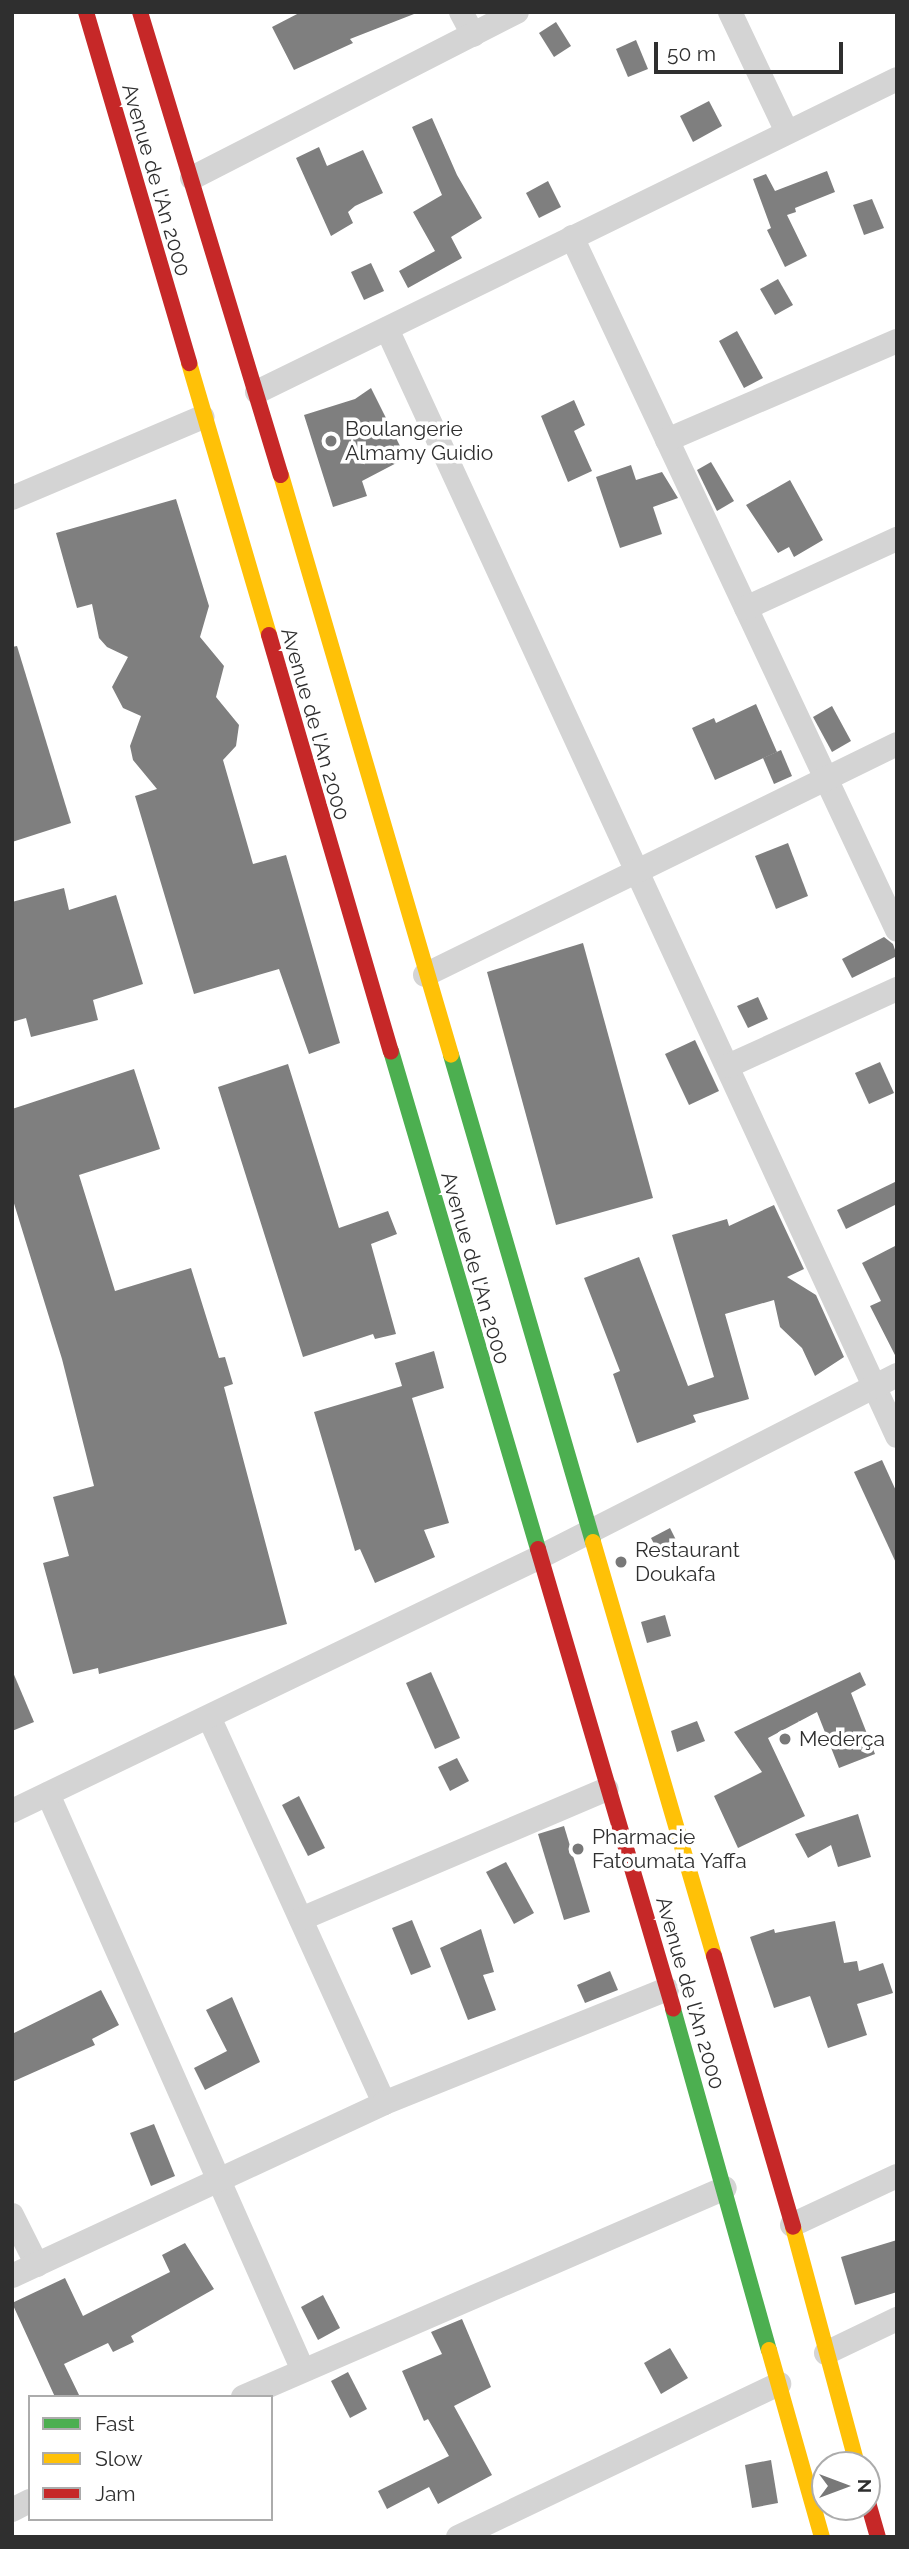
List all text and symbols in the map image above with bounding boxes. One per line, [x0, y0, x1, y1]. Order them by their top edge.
scale bar [657, 28, 846, 72]
text: 50 m [667, 41, 716, 66]
street label: Avenue de l'An 2000 [116, 81, 196, 279]
place label: Boulangerie Almamy Guidio [345, 416, 494, 466]
marker: Boulangerie Almamy Guidio [323, 433, 339, 449]
street label: Avenue de l'An 2000 [275, 625, 355, 823]
street label: Avenue de l'An 2000 [435, 1169, 515, 1367]
place label: Restaurant Doukafa [635, 1537, 740, 1587]
marker: Restaurant Doukafa [613, 1554, 629, 1570]
place label: Mederça [799, 1726, 885, 1752]
marker: Mederça [777, 1731, 793, 1747]
place label: Pharmacie Fatoumata Yaffa [592, 1824, 747, 1874]
marker: Pharmacie Fatoumata Yaffa [570, 1841, 586, 1857]
street label: Avenue de l'An 2000 [650, 1894, 730, 2092]
legend [28, 2395, 273, 2521]
text: Fast [95, 2411, 135, 2436]
text: Slow [95, 2446, 143, 2471]
north arrow [811, 2451, 881, 2521]
text: N [854, 2479, 876, 2493]
text: Jam [95, 2481, 136, 2506]

